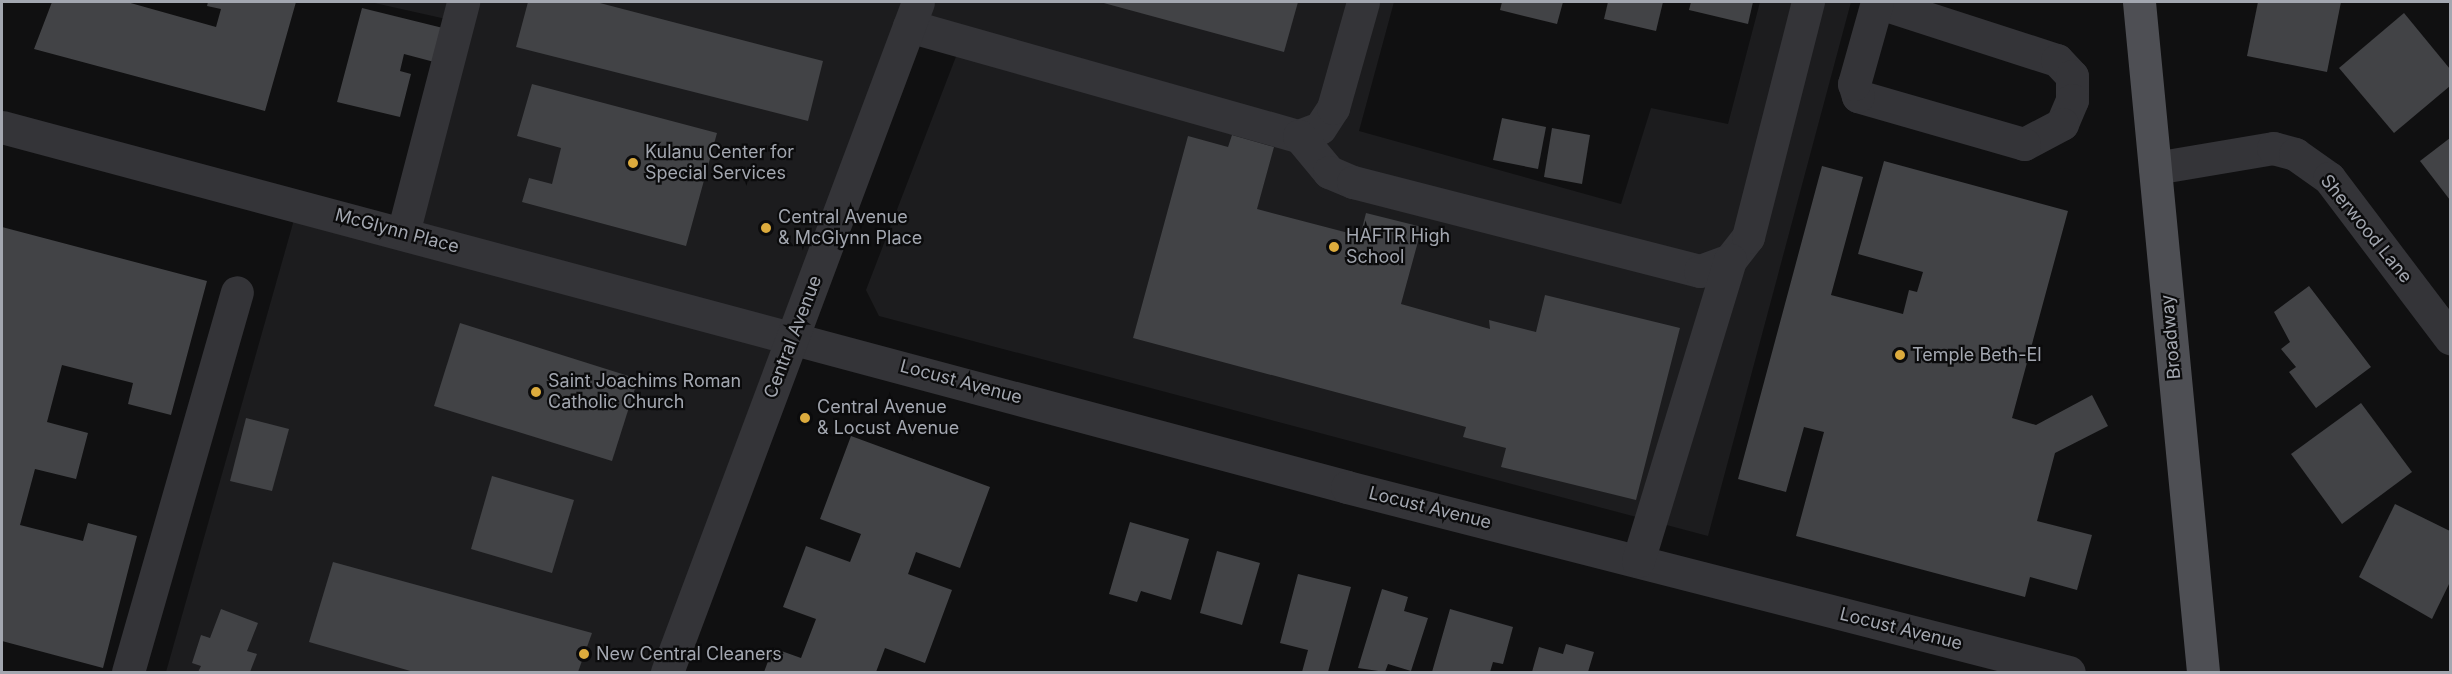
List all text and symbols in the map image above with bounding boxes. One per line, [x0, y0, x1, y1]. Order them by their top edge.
place label: Kulanu Center for Special Services [645, 142, 794, 184]
marker: Kulanu Center for Special Services [626, 156, 640, 170]
street label: Sherwood Lane [2316, 170, 2416, 288]
street label: McGlynn Place [333, 204, 461, 258]
place label: Central Avenue & McGlynn Place [778, 207, 922, 250]
marker: Central Avenue & McGlynn Place [759, 221, 773, 235]
place label: HAFTR High School [1346, 226, 1450, 268]
marker: HAFTR High School [1327, 240, 1341, 254]
street label: Central Avenue [760, 273, 826, 401]
street label: Broadway [2157, 294, 2185, 380]
place label: Temple Beth-El [1912, 344, 2042, 366]
marker: Temple Beth-El [1893, 348, 1907, 362]
street label: Locust Avenue [898, 355, 1024, 409]
place label: Saint Joachims Roman Catholic Church [548, 371, 741, 413]
marker: Saint Joachims Roman Catholic Church [529, 385, 543, 399]
place label: Central Avenue & Locust Avenue [817, 397, 959, 440]
marker: Central Avenue & Locust Avenue [798, 411, 812, 425]
street label: Locust Avenue [1366, 482, 1494, 534]
street label: Locust Avenue [1837, 603, 1965, 655]
place label: New Central Cleaners [596, 643, 782, 665]
marker: New Central Cleaners [577, 647, 591, 661]

